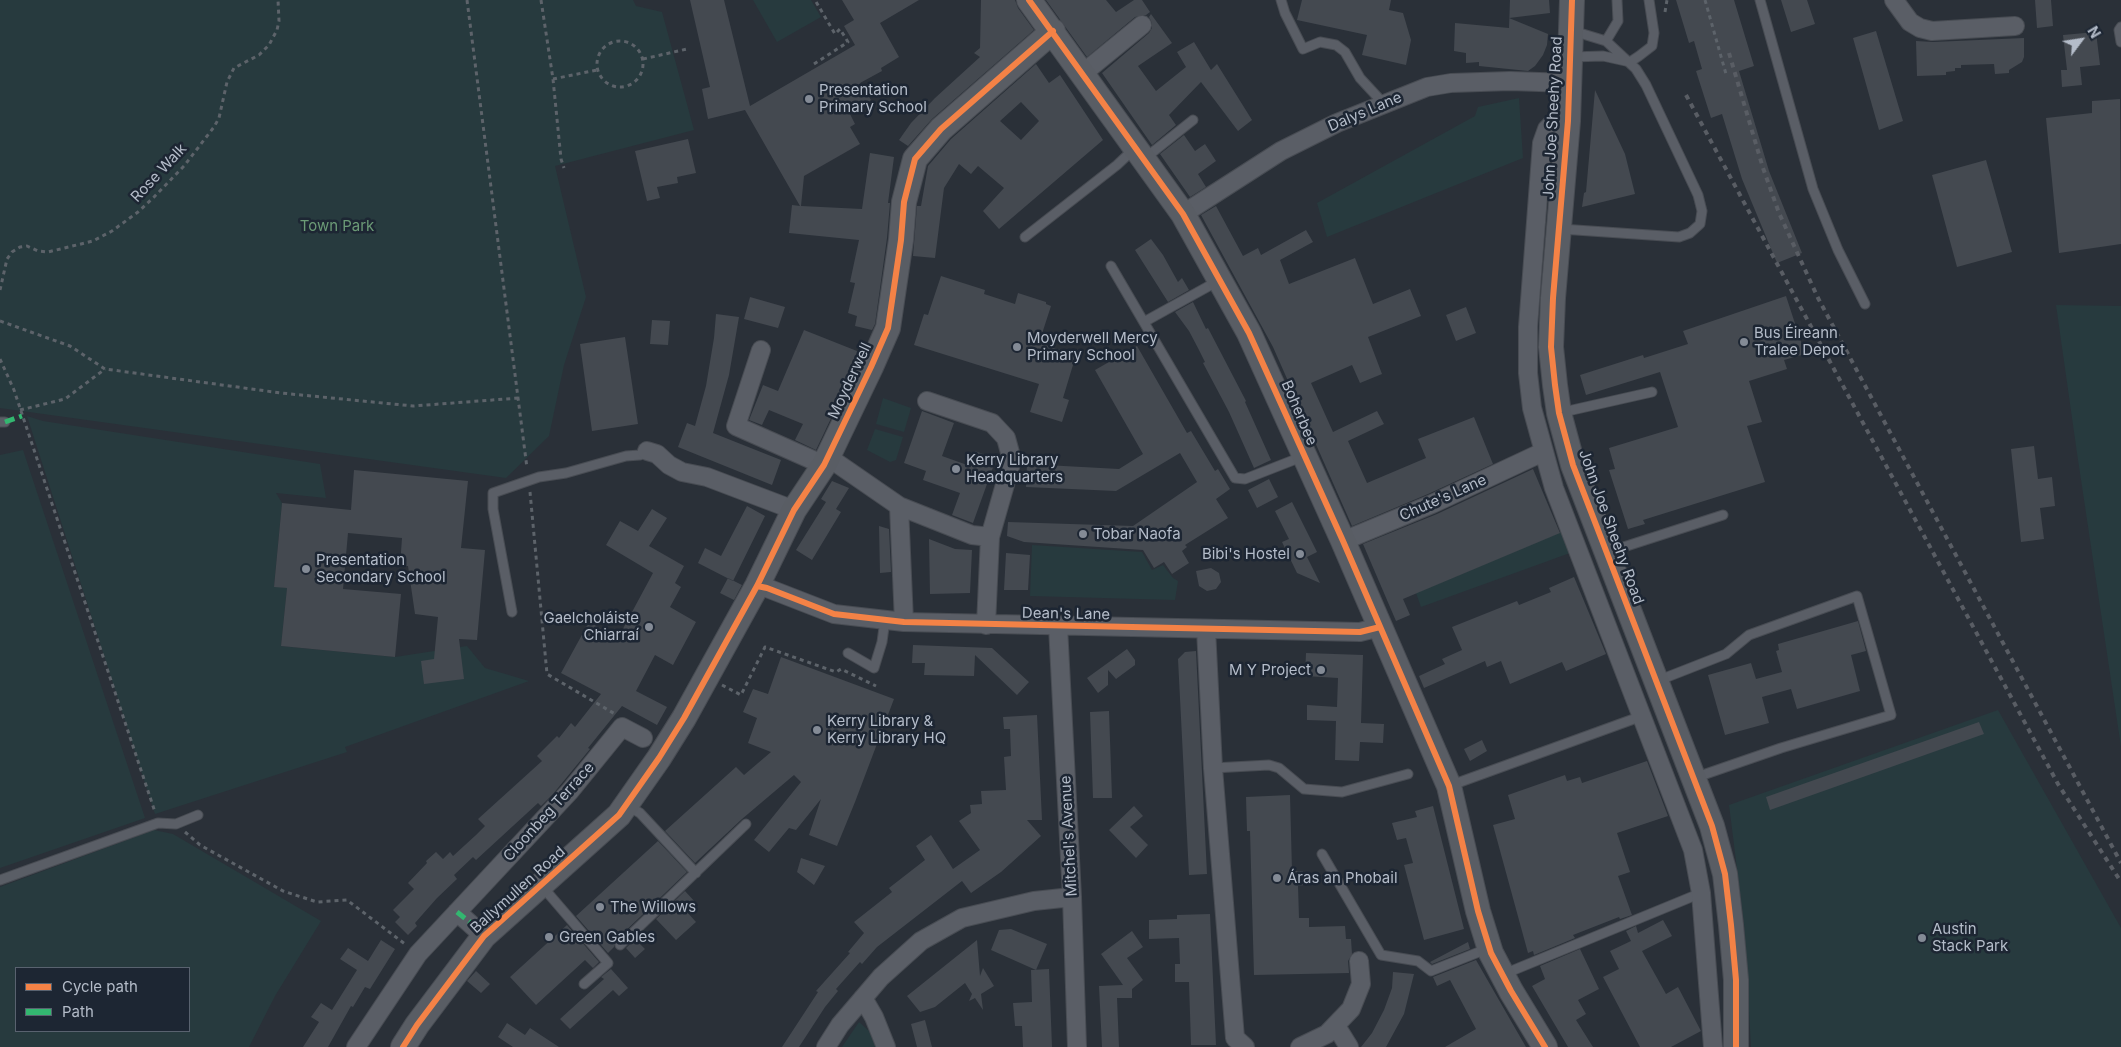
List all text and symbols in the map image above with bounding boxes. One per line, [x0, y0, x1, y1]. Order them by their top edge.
north arrow [2056, 15, 2106, 65]
text: N [2084, 23, 2104, 41]
street label: John Joe Sheehy Road [1540, 36, 1566, 200]
place label: Presentation Primary School [819, 81, 927, 116]
street label: Dalys Lane [1326, 88, 1404, 136]
marker: Presentation Primary School [803, 93, 815, 105]
street label: Rose Walk [127, 140, 191, 206]
park label: Town Park [300, 217, 374, 235]
place label: Bus Éireann Tralee Depot [1754, 324, 1845, 359]
place label: Moyderwell Mercy Primary School [1027, 329, 1158, 364]
marker: Bus Éireann Tralee Depot [1738, 336, 1750, 348]
street label: Moyderwell [824, 340, 876, 422]
marker: Moyderwell Mercy Primary School [1011, 341, 1023, 353]
street label: Boherbee [1277, 378, 1321, 448]
street label: John Joe Sheehy Road [1575, 447, 1647, 607]
place label: Kerry Library Headquarters [966, 451, 1063, 486]
marker: Kerry Library Headquarters [950, 463, 962, 475]
street label: Chute's Lane [1397, 471, 1489, 525]
place label: Tobar Naofa [1093, 525, 1181, 543]
marker: Tobar Naofa [1077, 528, 1089, 540]
place label: Bibi's Hostel [1202, 545, 1290, 563]
marker: Bibi's Hostel [1294, 548, 1306, 560]
place label: Presentation Secondary School [316, 551, 446, 586]
marker: Presentation Secondary School [300, 563, 312, 575]
street label: Dean's Lane [1022, 604, 1110, 624]
place label: Gaelcholáiste Chiarraí [543, 609, 639, 644]
marker: Gaelcholáiste Chiarraí [643, 621, 655, 633]
place label: M Y Project [1229, 661, 1311, 679]
marker: M Y Project [1315, 664, 1327, 676]
place label: Kerry Library & Kerry Library HQ [827, 712, 946, 747]
marker: Kerry Library & Kerry Library HQ [811, 724, 823, 736]
street label: Cloonbeg Terrace [500, 759, 598, 865]
street label: Mitchel's Avenue [1057, 775, 1081, 897]
street label: Ballymullen Road [467, 843, 569, 937]
place label: Áras an Phobail [1287, 869, 1398, 887]
marker: Áras an Phobail [1271, 872, 1283, 884]
place label: The Willows [610, 898, 696, 916]
marker: The Willows [594, 901, 606, 913]
place label: Austin Stack Park [1932, 920, 2008, 955]
place label: Green Gables [559, 928, 655, 946]
marker: Green Gables [543, 931, 555, 943]
marker: Austin Stack Park [1916, 932, 1928, 944]
legend [15, 967, 190, 1032]
text: Cycle path [62, 977, 138, 996]
text: Path [62, 1002, 94, 1021]

